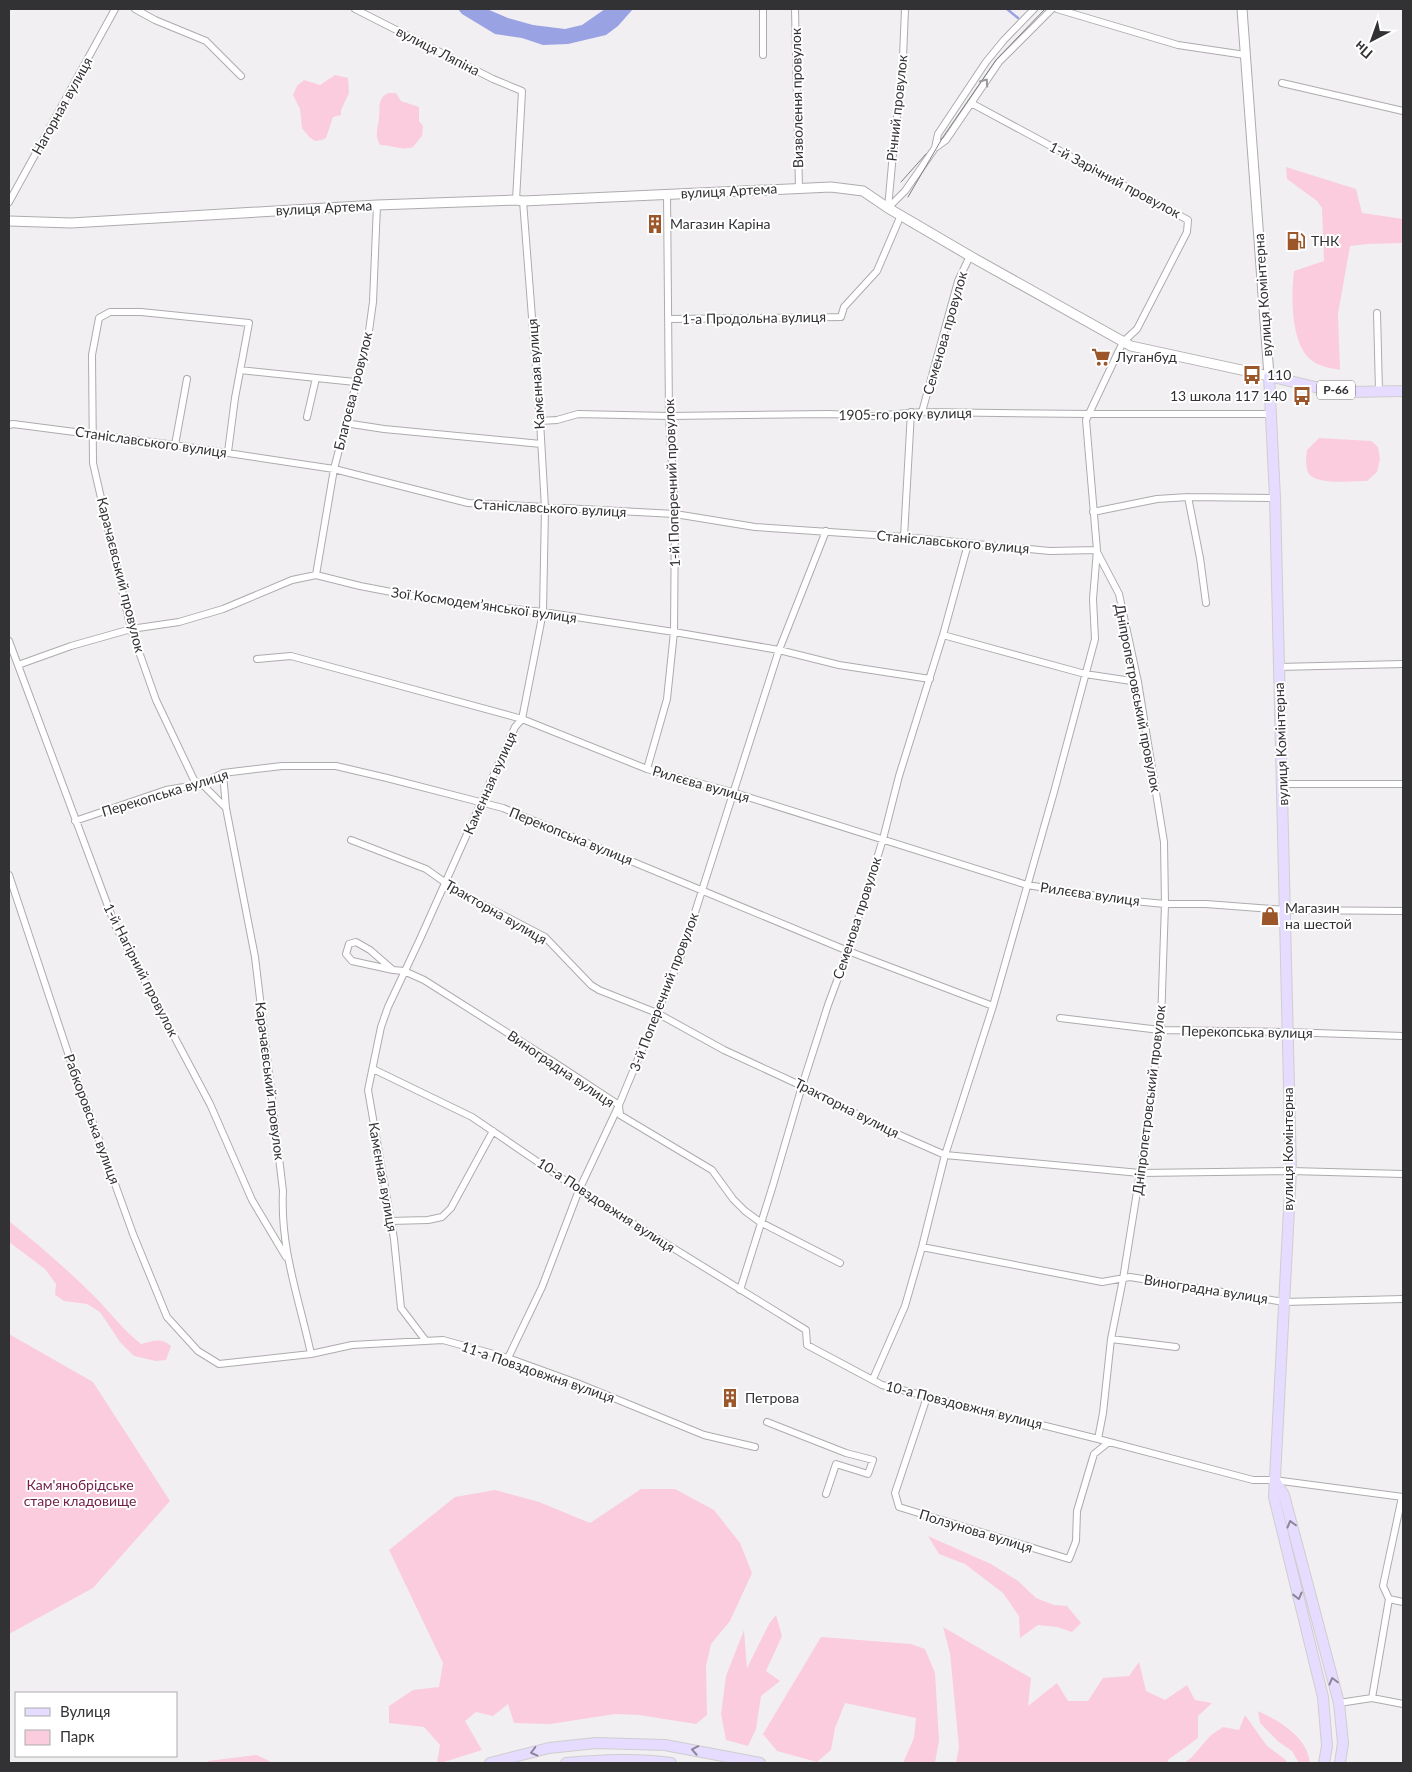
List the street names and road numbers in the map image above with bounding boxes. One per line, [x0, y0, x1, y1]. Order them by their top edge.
street label: вулиця Ляпіна [394, 22, 483, 79]
street label: Визволення провулок [787, 27, 806, 168]
street label: Річний провулок [882, 53, 911, 162]
street label: Нагорная вулиця [28, 54, 95, 158]
street label: 1-й Зарічний провулок [1047, 138, 1184, 222]
street label: вулиця Артема [680, 179, 778, 202]
street label: вулиця Артема [275, 196, 373, 219]
street label: вулиця Комінтерна [1250, 233, 1275, 357]
street label: Семенова провулок [919, 268, 970, 397]
street label: 1-а Продольна вулиця [682, 308, 826, 327]
street label: Камєнная вулиця [523, 318, 548, 430]
street label: Благоєва провулок [330, 329, 376, 452]
road number: Р-66 [1317, 380, 1355, 400]
street label: 1-й Поперечний провулок [660, 398, 683, 568]
street label: 1905-го року вулиця [838, 404, 972, 423]
street label: Станіславського вулиця [74, 422, 228, 461]
street label: Карачаєвський провулок [94, 495, 149, 655]
street label: Станіславського вулиця [473, 495, 627, 520]
street label: Станіславського вулиця [876, 526, 1030, 557]
street label: Зої Космодем’янської вулиця [390, 583, 578, 626]
street label: Дніпропетровський провулок [1112, 602, 1165, 794]
street label: вулиця Комінтерна [1270, 682, 1291, 806]
street label: Камєнная вулиця [459, 729, 520, 837]
street label: Рилєєва вулиця [651, 762, 752, 806]
street label: Перекопська вулиця [99, 765, 230, 820]
street label: Перекопська вулиця [507, 803, 635, 868]
street label: Семенова провулок [829, 854, 885, 981]
street label: Тракторна вулиця [442, 876, 550, 948]
street label: Рилєєва вулиця [1039, 878, 1141, 909]
street label: 1-й Нагірний провулок [100, 900, 183, 1040]
street label: 3-й Поперечний провулок [625, 909, 702, 1074]
street label: Карачаєвський провулок [252, 1001, 289, 1162]
street label: Дніпропетровський провулок [1128, 1003, 1169, 1196]
street label: Перекопська вулиця [1181, 1022, 1313, 1041]
street label: Виноградна вулиця [505, 1026, 618, 1111]
street label: Рабкоровська вулиця [61, 1052, 124, 1186]
street label: Тракторна вулиця [792, 1074, 902, 1141]
street label: вулиця Комінтерна [1279, 1087, 1296, 1211]
street label: Камєнная вулиця [365, 1121, 402, 1233]
street label: 10-а Повздовжня вулиця [534, 1154, 678, 1256]
street label: Виноградна вулиця [1143, 1270, 1269, 1307]
street label: 11-а Повздовжня вулиця [459, 1337, 617, 1406]
street label: 10-а Повздовжня вулиця [884, 1377, 1044, 1432]
street label: Ползунова вулиця [917, 1505, 1035, 1556]

